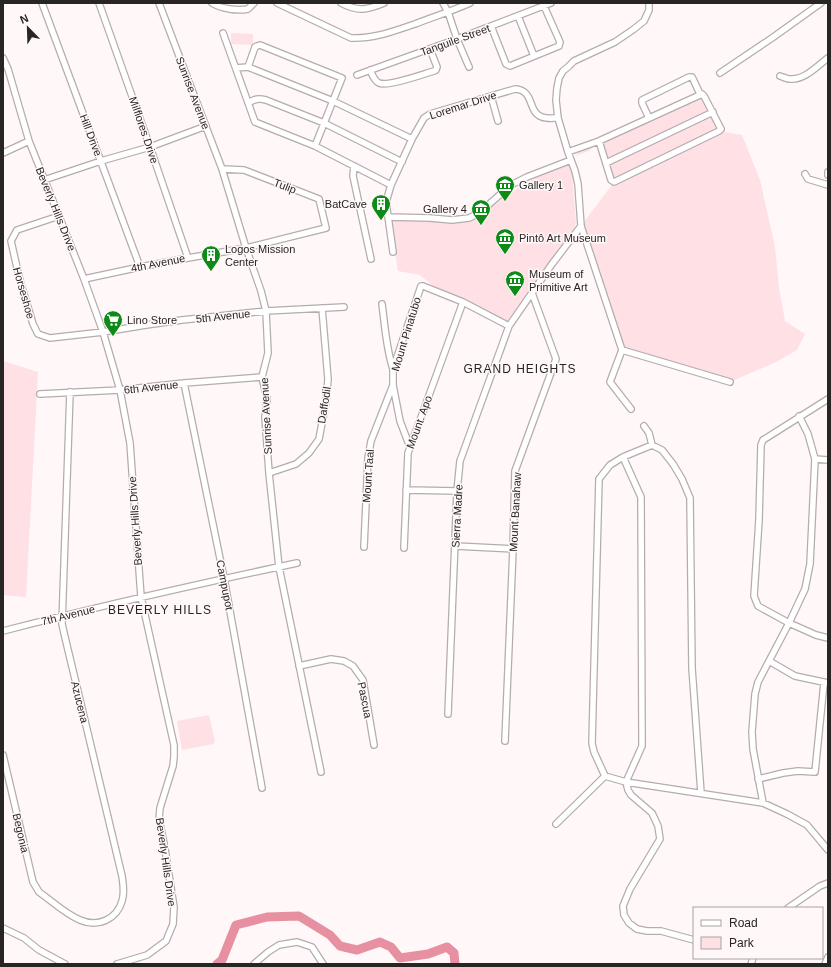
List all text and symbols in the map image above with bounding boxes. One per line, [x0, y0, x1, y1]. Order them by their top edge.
north arrow [8, 8, 48, 48]
text: N [18, 12, 30, 26]
street label: Tanguile Street [418, 22, 492, 58]
street label: Sunrise Avenue [174, 55, 212, 131]
street label: Loremar Drive [428, 89, 498, 121]
street label: Milflores Drive [127, 95, 161, 165]
street label: Hill Drive [78, 112, 104, 158]
street label: Beverly Hills Drive [34, 165, 78, 253]
museum icon: Gallery 1 [494, 174, 516, 202]
street label: Tulip [272, 176, 298, 196]
place label: Gallery 1 [519, 179, 563, 191]
building icon: BatCave [370, 193, 392, 221]
place label: BatCave [325, 198, 367, 210]
museum icon: Gallery 4 [470, 198, 492, 226]
place label: Gallery 4 [423, 203, 467, 215]
museum icon: Pintô Art Museum [494, 227, 516, 255]
place label: Pintô Art Museum [519, 232, 606, 244]
place label: Logos Mission Center [225, 243, 295, 268]
building icon: Logos Mission Center [200, 244, 222, 272]
street label: 4th Avenue [130, 252, 186, 274]
street label: Horseshoe [11, 266, 37, 320]
place label: Museum of Primitive Art [529, 268, 588, 293]
museum icon: Museum of Primitive Art [504, 269, 526, 297]
street label: Mount Pinatubo [389, 295, 423, 373]
street label: 5th Avenue [195, 307, 251, 325]
supermarket icon: Lino Store [102, 309, 124, 337]
place label: Lino Store [127, 314, 177, 326]
district label: GRAND HEIGHTS [463, 362, 577, 376]
street label: Sunrise Avenue [258, 377, 274, 455]
street label: 6th Avenue [123, 378, 179, 396]
street label: Daffodil [315, 386, 333, 424]
street label: Mount. Apo [404, 394, 434, 450]
street label: Mount Taal [360, 449, 376, 503]
street label: Mount Banahaw [507, 472, 523, 552]
street label: Beverly Hills Drive [126, 476, 144, 566]
street label: Sierra Madre [449, 484, 465, 548]
street label: Campupot [214, 559, 236, 611]
street label: 7th Avenue [40, 603, 96, 627]
district label: BEVERLY HILLS [108, 603, 212, 617]
street label: Azucena [69, 680, 91, 725]
street label: Pascua [356, 681, 375, 720]
street label: Begonia [11, 812, 32, 855]
street label: Beverly Hills Drive [154, 817, 178, 907]
legend [693, 907, 823, 959]
text: Road [729, 916, 758, 930]
text: Park [729, 936, 755, 950]

